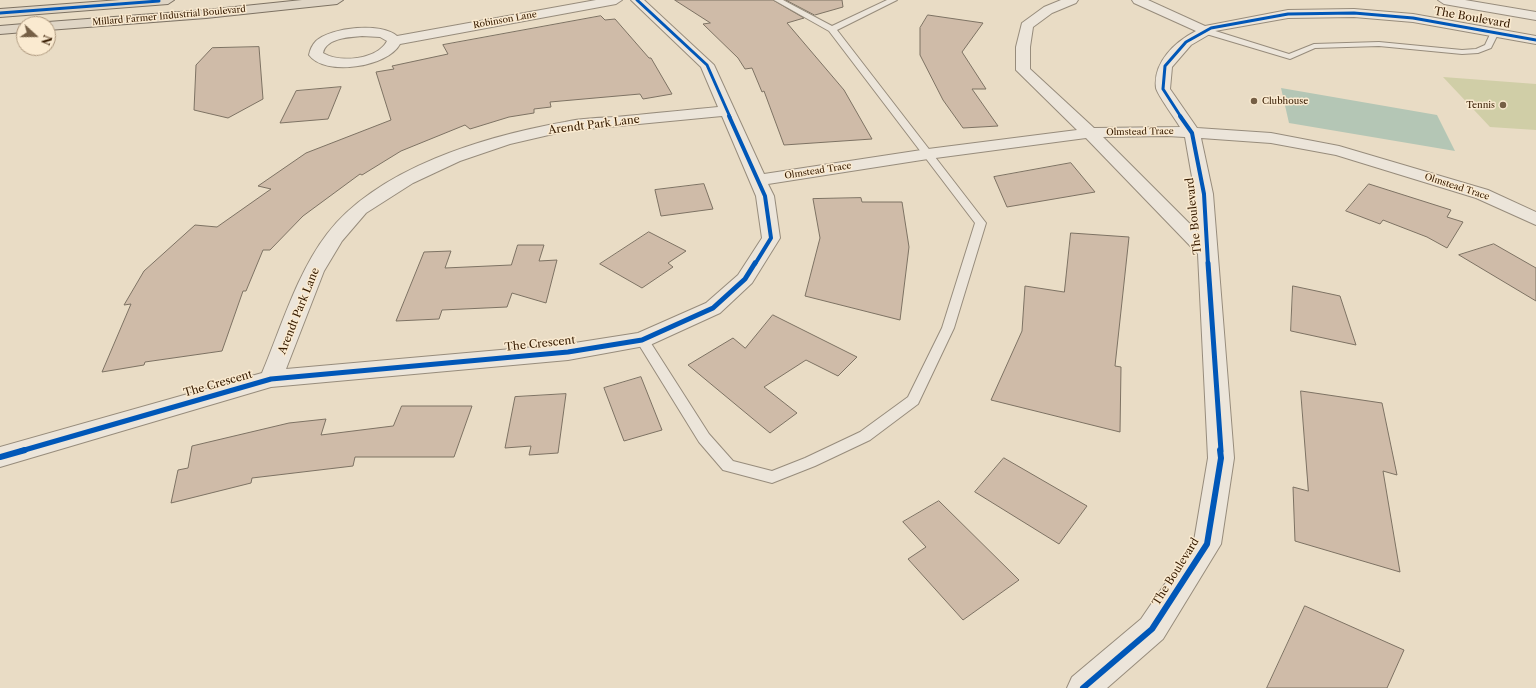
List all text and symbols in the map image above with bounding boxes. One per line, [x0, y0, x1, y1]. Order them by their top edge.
street label: Millard Farmer Industrial Boulevard [92, 4, 246, 28]
street label: The Boulevard [1433, 5, 1511, 31]
street label: Robinson Lane [472, 9, 538, 31]
north arrow [16, 16, 56, 56]
text: N [38, 33, 55, 47]
marker: Clubhouse [1249, 96, 1259, 106]
place label: Clubhouse [1262, 96, 1308, 106]
place label: Tennis [1466, 100, 1495, 110]
marker: Tennis [1498, 100, 1508, 110]
street label: Arendt Park Lane [547, 113, 641, 137]
street label: Olmstead Trace [1106, 126, 1174, 138]
street label: Olmstead Trace [784, 160, 852, 182]
street label: Olmstead Trace [1423, 171, 1491, 203]
street label: The Boulevard [1183, 177, 1205, 255]
street label: Arendt Park Lane [276, 266, 322, 356]
street label: The Crescent [504, 334, 576, 354]
street label: The Crescent [182, 368, 254, 400]
street label: The Boulevard [1150, 536, 1202, 608]

